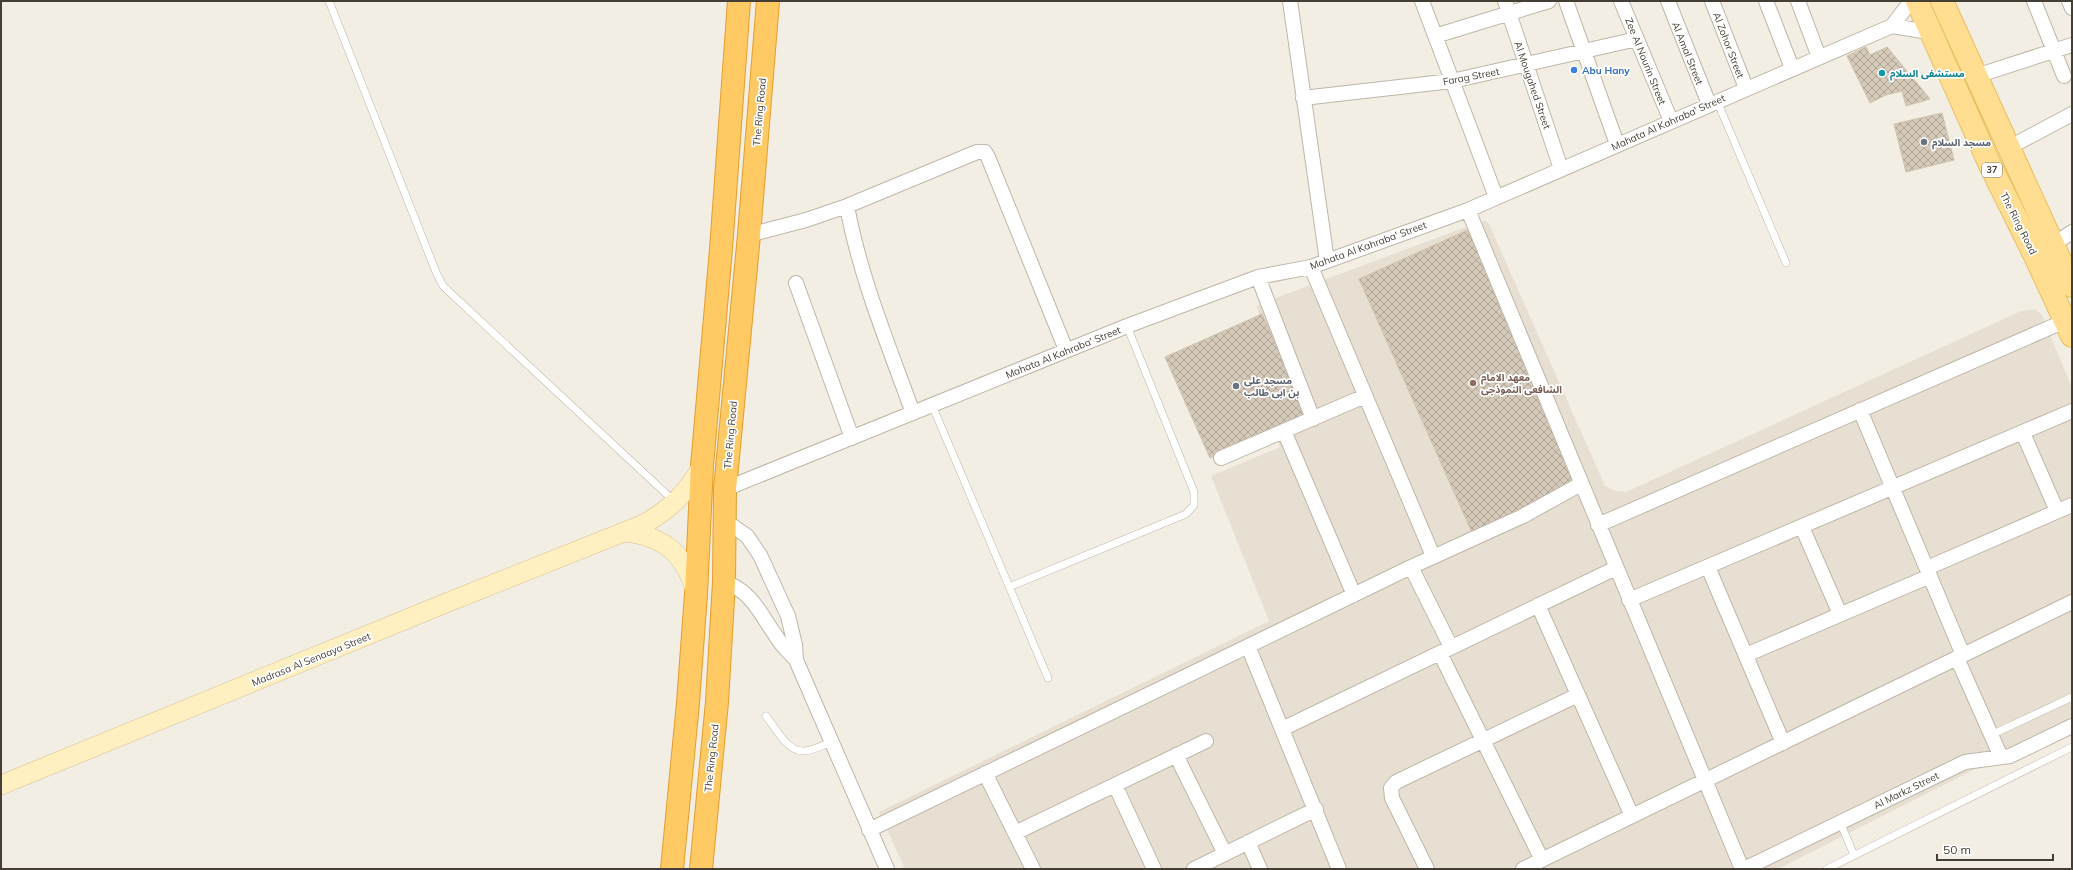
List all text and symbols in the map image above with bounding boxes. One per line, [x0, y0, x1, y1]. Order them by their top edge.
street label: Al Zohor Street [1710, 10, 1747, 80]
street label: Zee Al Nourin Street [1622, 16, 1669, 107]
street label: Al Amal Street [1669, 20, 1706, 87]
street label: Al Mougahed Street [1511, 40, 1554, 131]
place label: Abu Hany [1582, 64, 1630, 77]
street label: Farag Street [1442, 65, 1501, 88]
marker: Abu Hany [1569, 65, 1579, 75]
place label: مستشفى السلام [1890, 67, 1965, 81]
marker: مستشفى السلام [1877, 68, 1887, 78]
street label: The Ring Road [750, 77, 769, 147]
street label: Mahata Al Kahraba' Street [1609, 91, 1728, 153]
place label: مسجد السلام [1932, 136, 1991, 150]
marker: مسجد السلام [1919, 137, 1929, 147]
road number: 37 [1982, 163, 2002, 177]
street label: The Ring Road [1997, 190, 2040, 257]
street label: Mahata Al Kahraba' Street [1308, 218, 1429, 273]
street label: Mahata Al Kahraba' Street [1004, 323, 1123, 382]
place label: معهد الامام الشافعى النموذجى [1481, 371, 1562, 396]
place label: مسجد على بن ابى طالب [1244, 374, 1300, 399]
marker: معهد الامام الشافعى النموذجى [1468, 378, 1478, 388]
marker: مسجد على بن ابى طالب [1231, 381, 1241, 391]
street label: The Ring Road [721, 400, 740, 470]
street label: Madrasa Al Senaaya Street [250, 629, 373, 689]
street label: The Ring Road [701, 723, 722, 793]
street label: Al Markz Street [1871, 769, 1941, 812]
scale bar [1937, 836, 2053, 862]
text: 50 m [1943, 842, 1971, 857]

